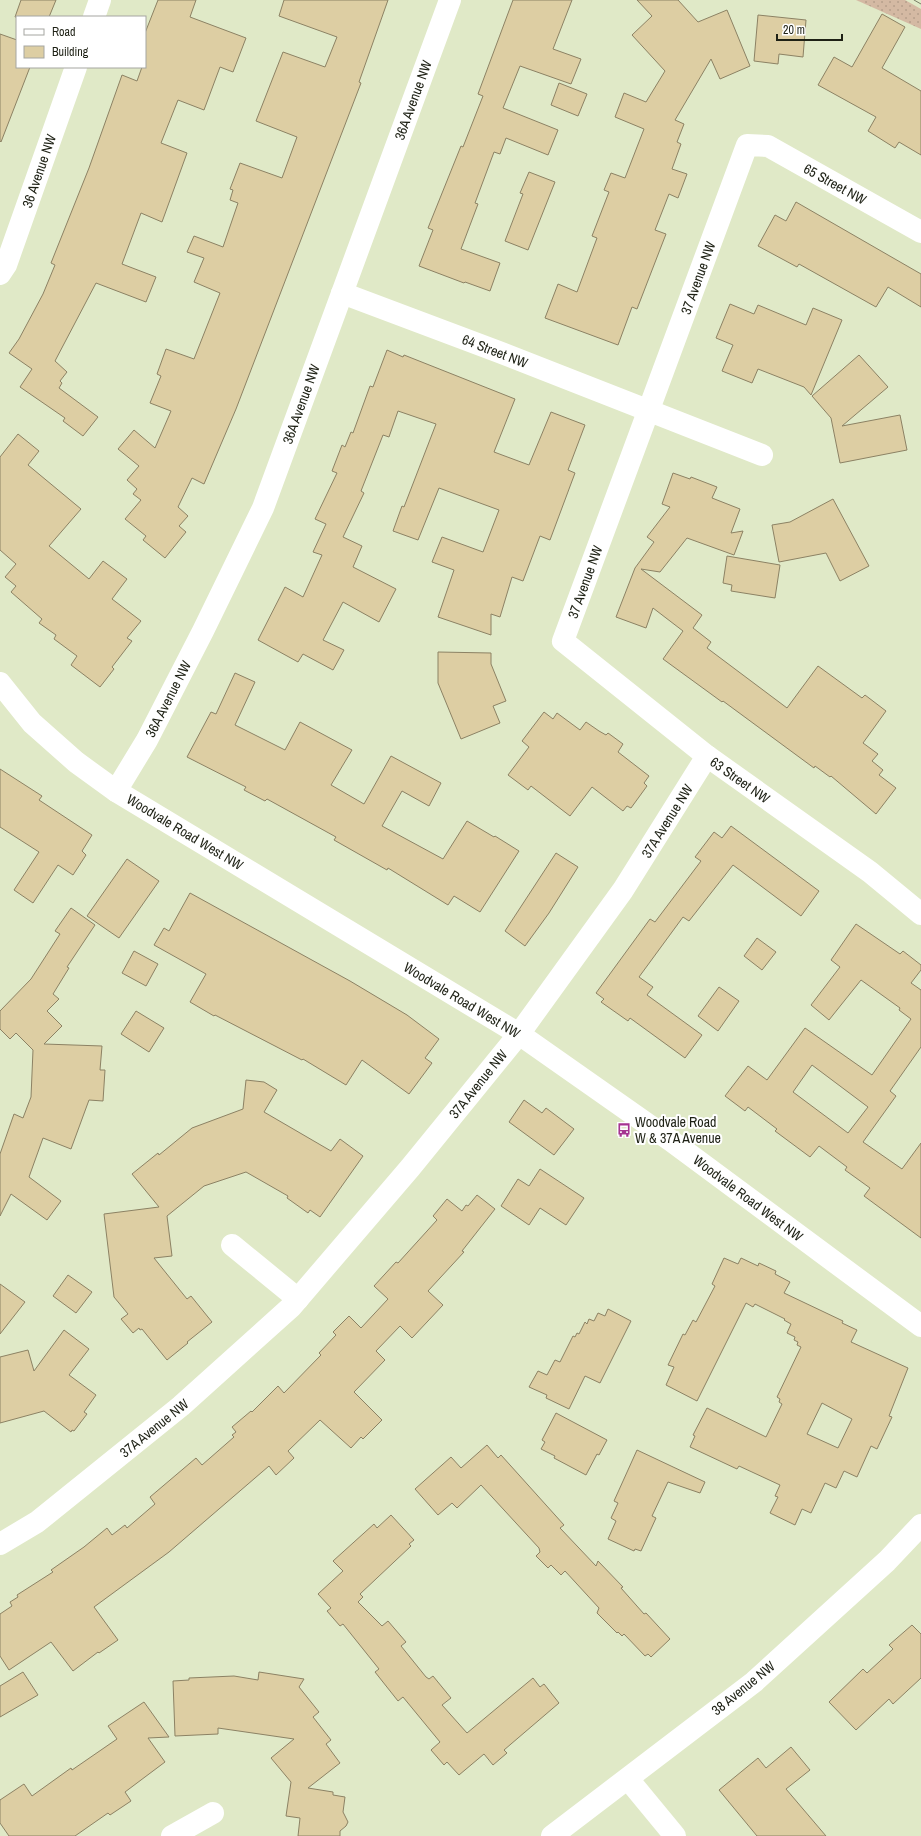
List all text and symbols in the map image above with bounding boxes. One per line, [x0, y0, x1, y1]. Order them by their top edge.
legend [16, 16, 146, 68]
scale bar [777, 16, 842, 42]
text: 20 m [783, 22, 805, 38]
text: Road [52, 24, 76, 40]
text: Building [52, 44, 89, 60]
street label: 36A Avenue NW [390, 58, 436, 142]
street label: 36 Avenue NW [18, 132, 60, 210]
street label: 65 Street NW [800, 159, 870, 209]
street label: 37 Avenue NW [676, 239, 720, 317]
street label: 64 Street NW [460, 330, 531, 372]
street label: 36A Avenue NW [278, 362, 324, 446]
street label: 37 Avenue NW [563, 543, 607, 621]
street label: 36A Avenue NW [141, 658, 195, 740]
street label: 63 Street NW [707, 753, 774, 807]
street label: 37A Avenue NW [637, 781, 697, 861]
street label: Woodvale Road West NW [123, 790, 247, 874]
street label: Woodvale Road West NW [400, 958, 524, 1042]
street label: 37A Avenue NW [445, 1046, 511, 1122]
place label: Woodvale Road W & 37A Avenue [635, 1113, 721, 1147]
bus stop icon: Woodvale Road W & 37A Avenue [616, 1122, 632, 1138]
street label: Woodvale Road West NW [689, 1151, 807, 1245]
street label: 37A Avenue NW [116, 1395, 192, 1461]
street label: 38 Avenue NW [708, 1657, 778, 1719]

